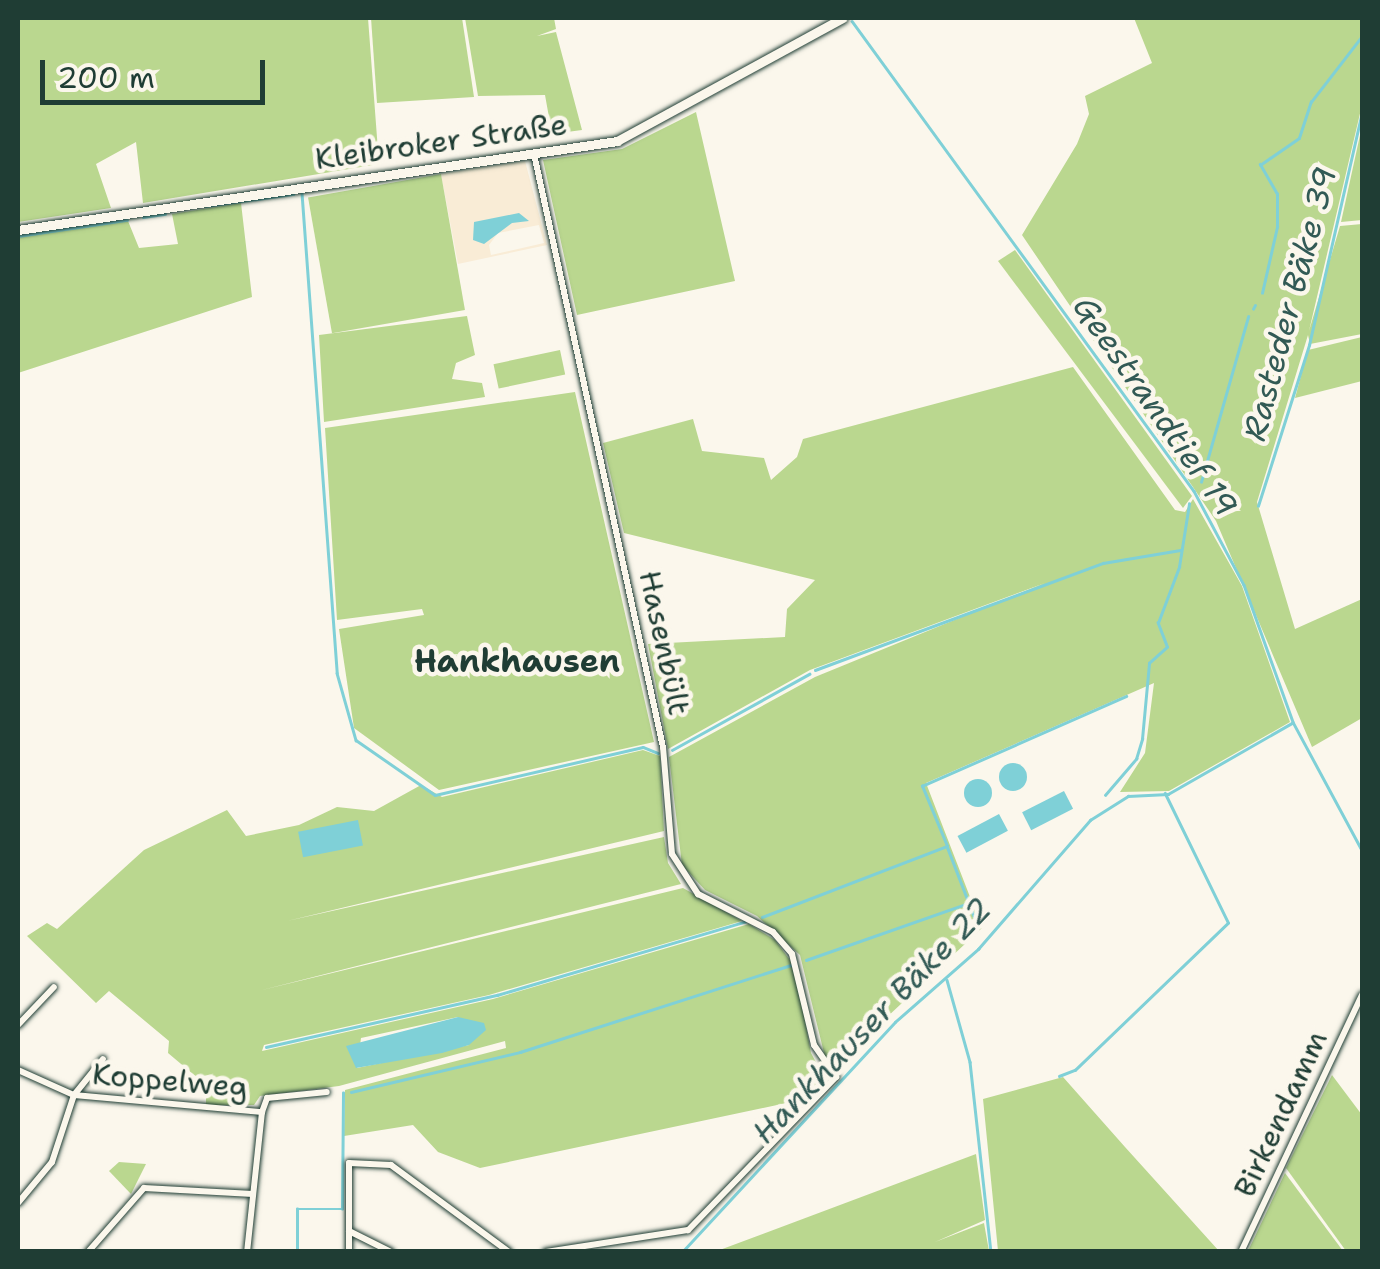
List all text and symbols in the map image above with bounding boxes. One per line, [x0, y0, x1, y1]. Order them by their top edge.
scale bar [45, 40, 270, 102]
text: 200 m [57, 57, 155, 98]
street label: Kleibroker Straße [313, 106, 569, 178]
water label: Rasteder Bäke 39 [1235, 163, 1345, 445]
water label: Geestrandtief 19 [1065, 289, 1245, 523]
street label: Hasenbült [631, 567, 697, 719]
district label: Hankhausen [414, 642, 620, 680]
water label: Hankhauser Bäke 22 [745, 890, 999, 1152]
street label: Birkendamm [1227, 1025, 1335, 1203]
street label: Koppelweg [91, 1056, 249, 1106]

